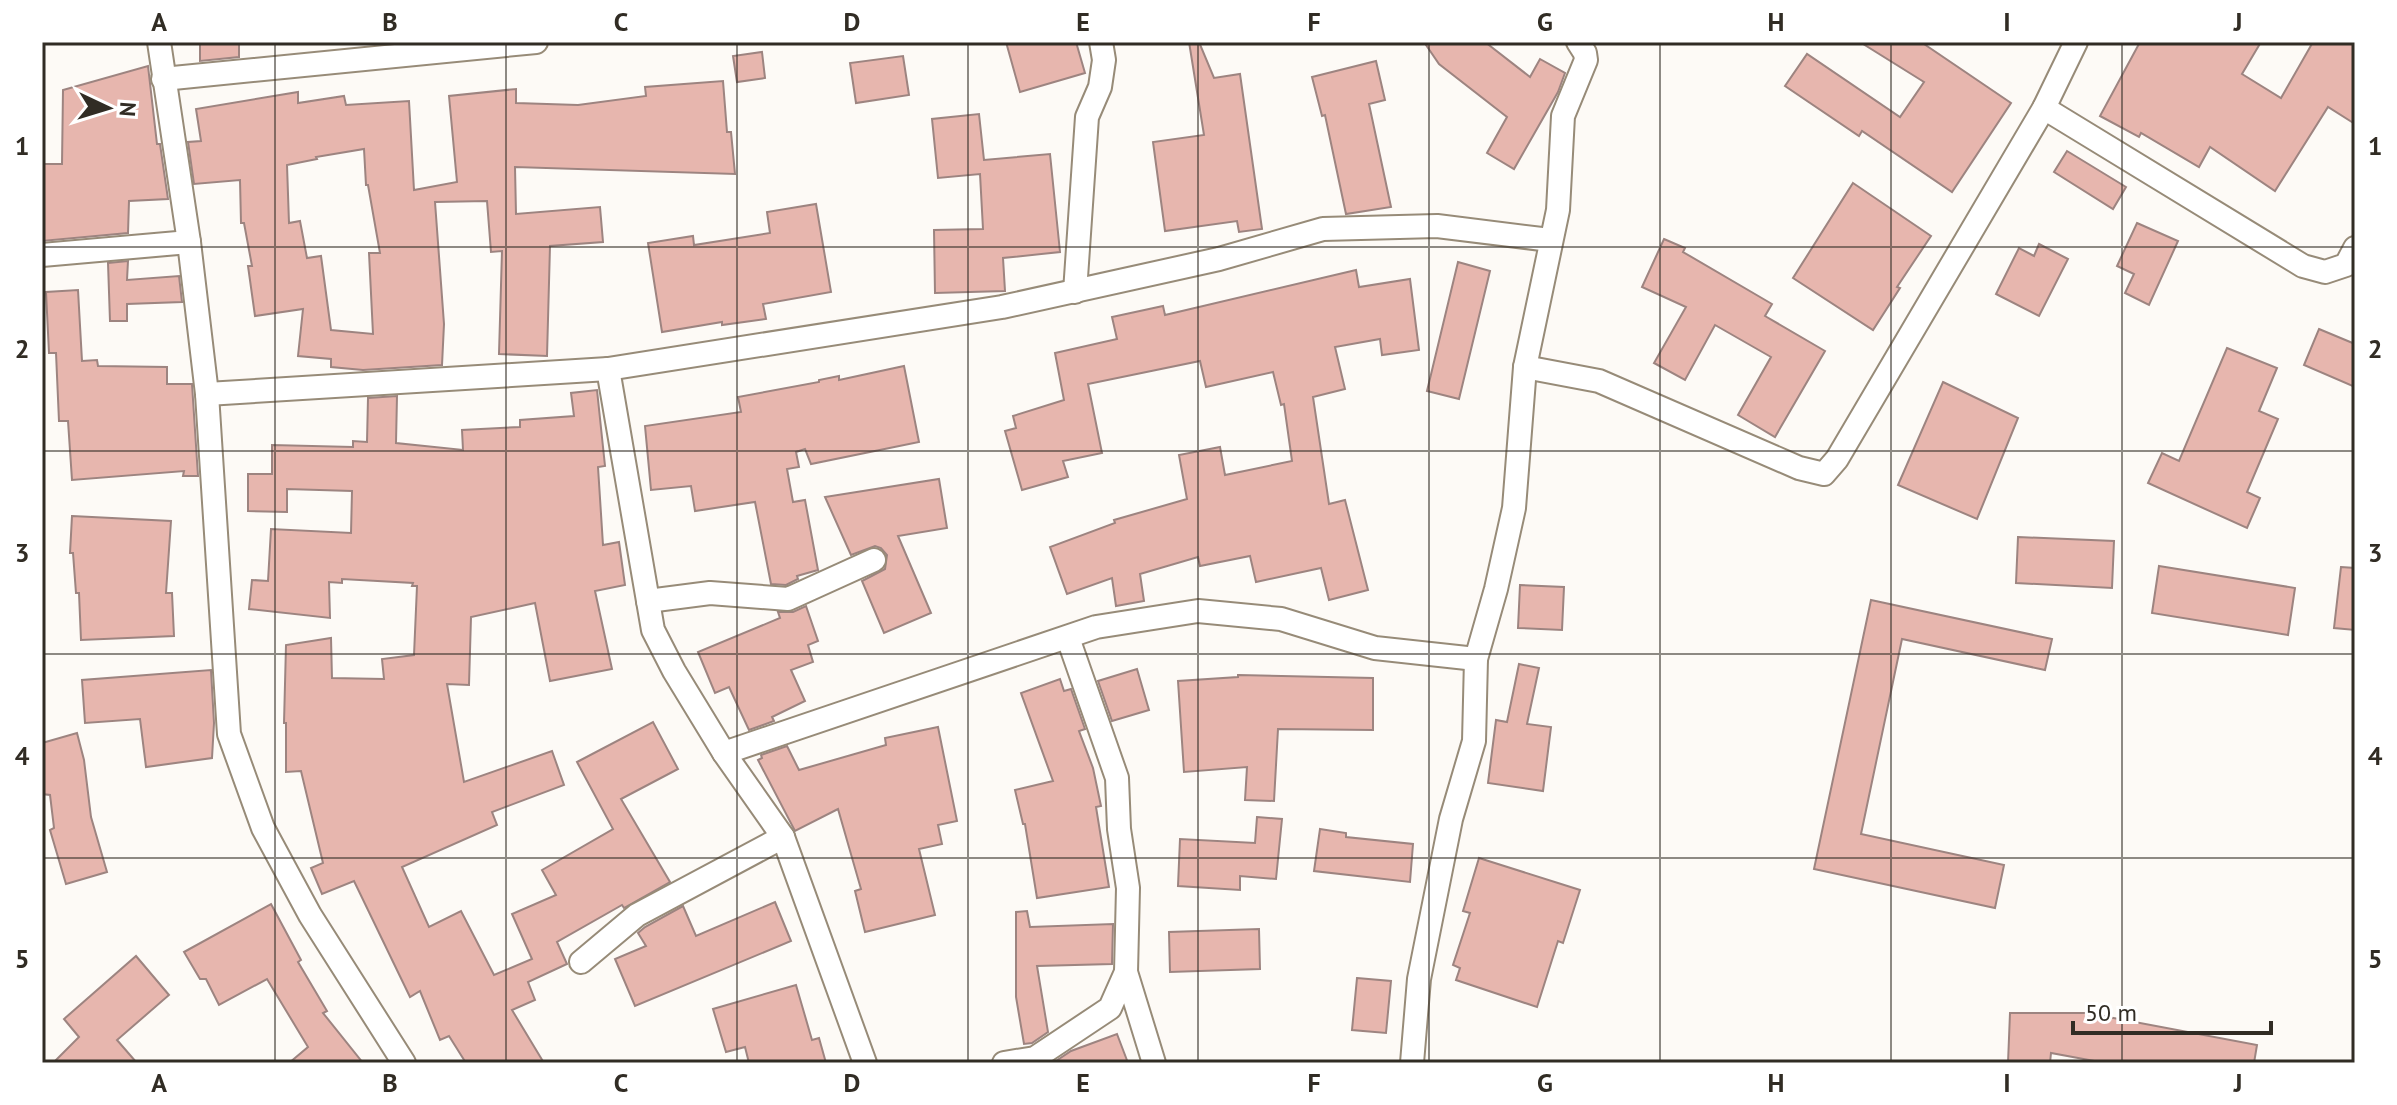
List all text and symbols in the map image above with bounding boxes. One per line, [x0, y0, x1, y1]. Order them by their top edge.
text: A [151, 5, 167, 38]
text: B [382, 5, 398, 38]
text: C [614, 5, 628, 38]
text: D [844, 5, 860, 38]
text: E [1076, 5, 1090, 38]
text: F [1307, 5, 1321, 38]
text: G [1537, 5, 1553, 38]
text: H [1768, 5, 1784, 38]
text: I [2003, 5, 2011, 38]
text: J [2233, 5, 2242, 38]
north arrow [68, 68, 148, 148]
text: N [113, 101, 142, 118]
text: 1 [15, 129, 29, 162]
text: 1 [2368, 129, 2382, 162]
text: 2 [15, 332, 29, 365]
text: 2 [2368, 332, 2382, 365]
text: 3 [15, 536, 29, 569]
text: 3 [2368, 536, 2382, 569]
text: 4 [15, 739, 30, 772]
text: 4 [2368, 739, 2383, 772]
text: 5 [15, 942, 29, 975]
text: 5 [2368, 942, 2382, 975]
scale bar [2073, 985, 2271, 1035]
text: 50 m [2085, 997, 2137, 1028]
text: A [151, 1066, 167, 1099]
text: B [382, 1066, 398, 1099]
text: C [614, 1066, 628, 1099]
text: D [844, 1066, 860, 1099]
text: E [1076, 1066, 1090, 1099]
text: F [1307, 1066, 1321, 1099]
text: G [1537, 1066, 1553, 1099]
text: H [1768, 1066, 1784, 1099]
text: I [2003, 1066, 2011, 1099]
text: J [2233, 1066, 2242, 1099]

